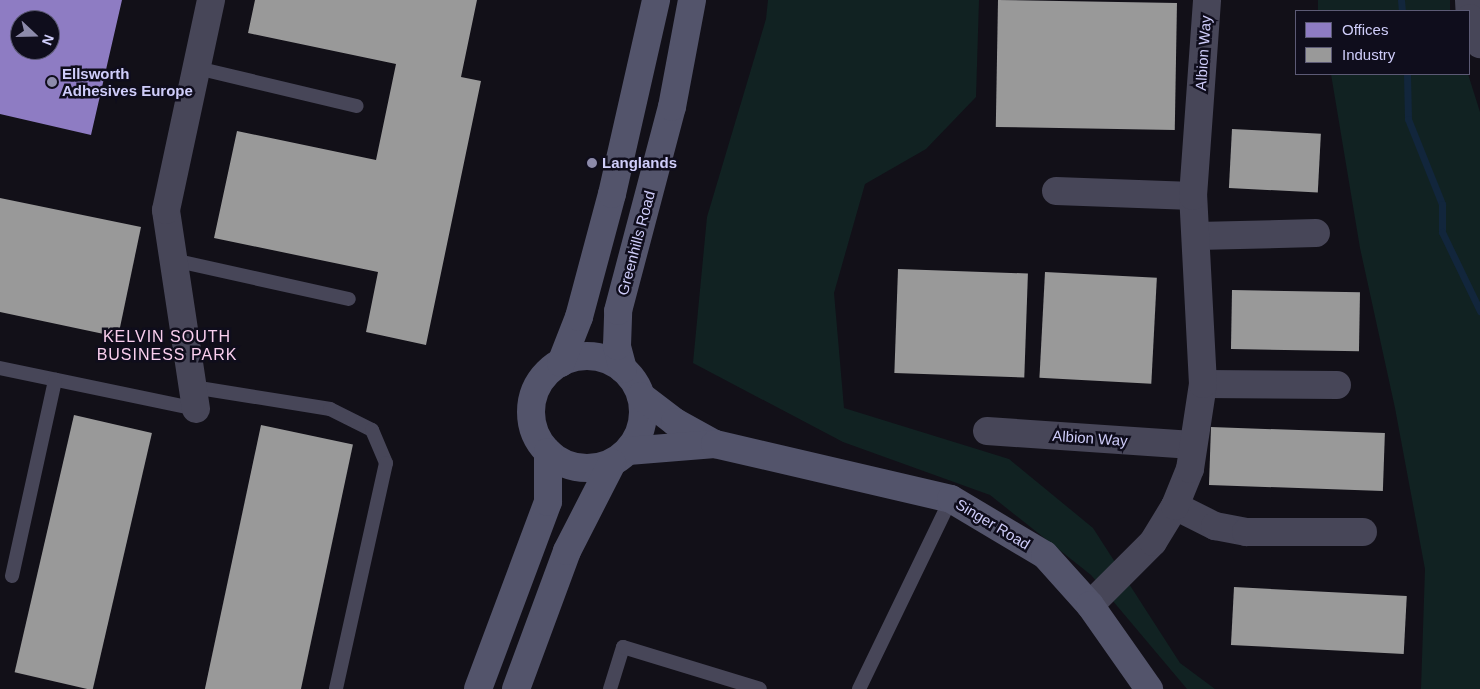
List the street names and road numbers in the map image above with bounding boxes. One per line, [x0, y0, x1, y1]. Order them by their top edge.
street label: Albion Way [1191, 15, 1215, 91]
street label: Greenhills Road [613, 189, 659, 297]
street label: Albion Way [1052, 426, 1128, 450]
street label: Singer Road [953, 495, 1033, 553]

